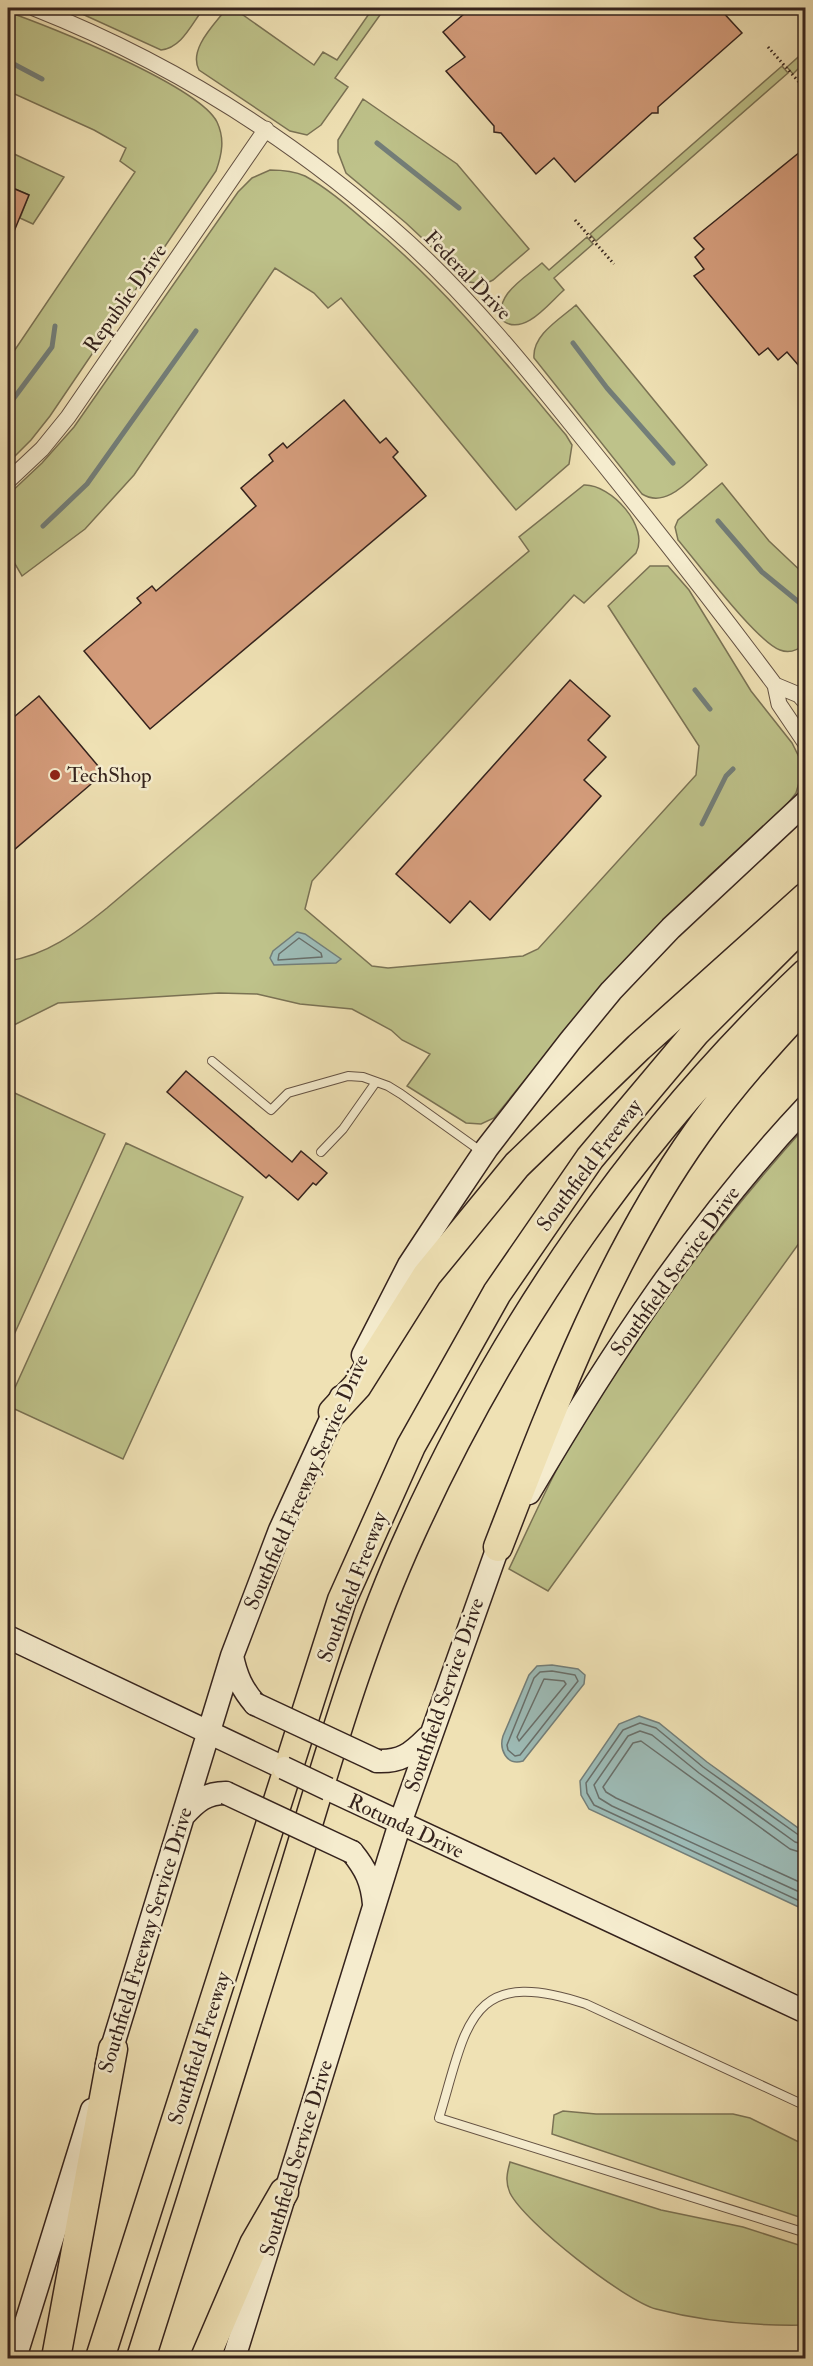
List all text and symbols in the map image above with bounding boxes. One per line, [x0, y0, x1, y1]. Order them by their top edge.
street label: Federal Drive [418, 225, 517, 326]
street label: Republic Drive [78, 238, 173, 358]
place label: TechShop [67, 762, 152, 789]
marker: TechShop [48, 768, 62, 782]
street label: Southfield Freeway [531, 1093, 649, 1237]
street label: Southfield Service Drive [605, 1181, 746, 1362]
street label: Southfield Freeway Service Drive [238, 1351, 374, 1613]
street label: Southfield Freeway [312, 1508, 392, 1666]
street label: Southfield Service Drive [399, 1594, 490, 1796]
street label: Rotunda Drive [344, 1788, 468, 1865]
street label: Southfield Freeway Service Drive [92, 1804, 199, 2076]
street label: Southfield Freeway [162, 1968, 237, 2128]
street label: Southfield Service Drive [254, 2057, 339, 2259]

